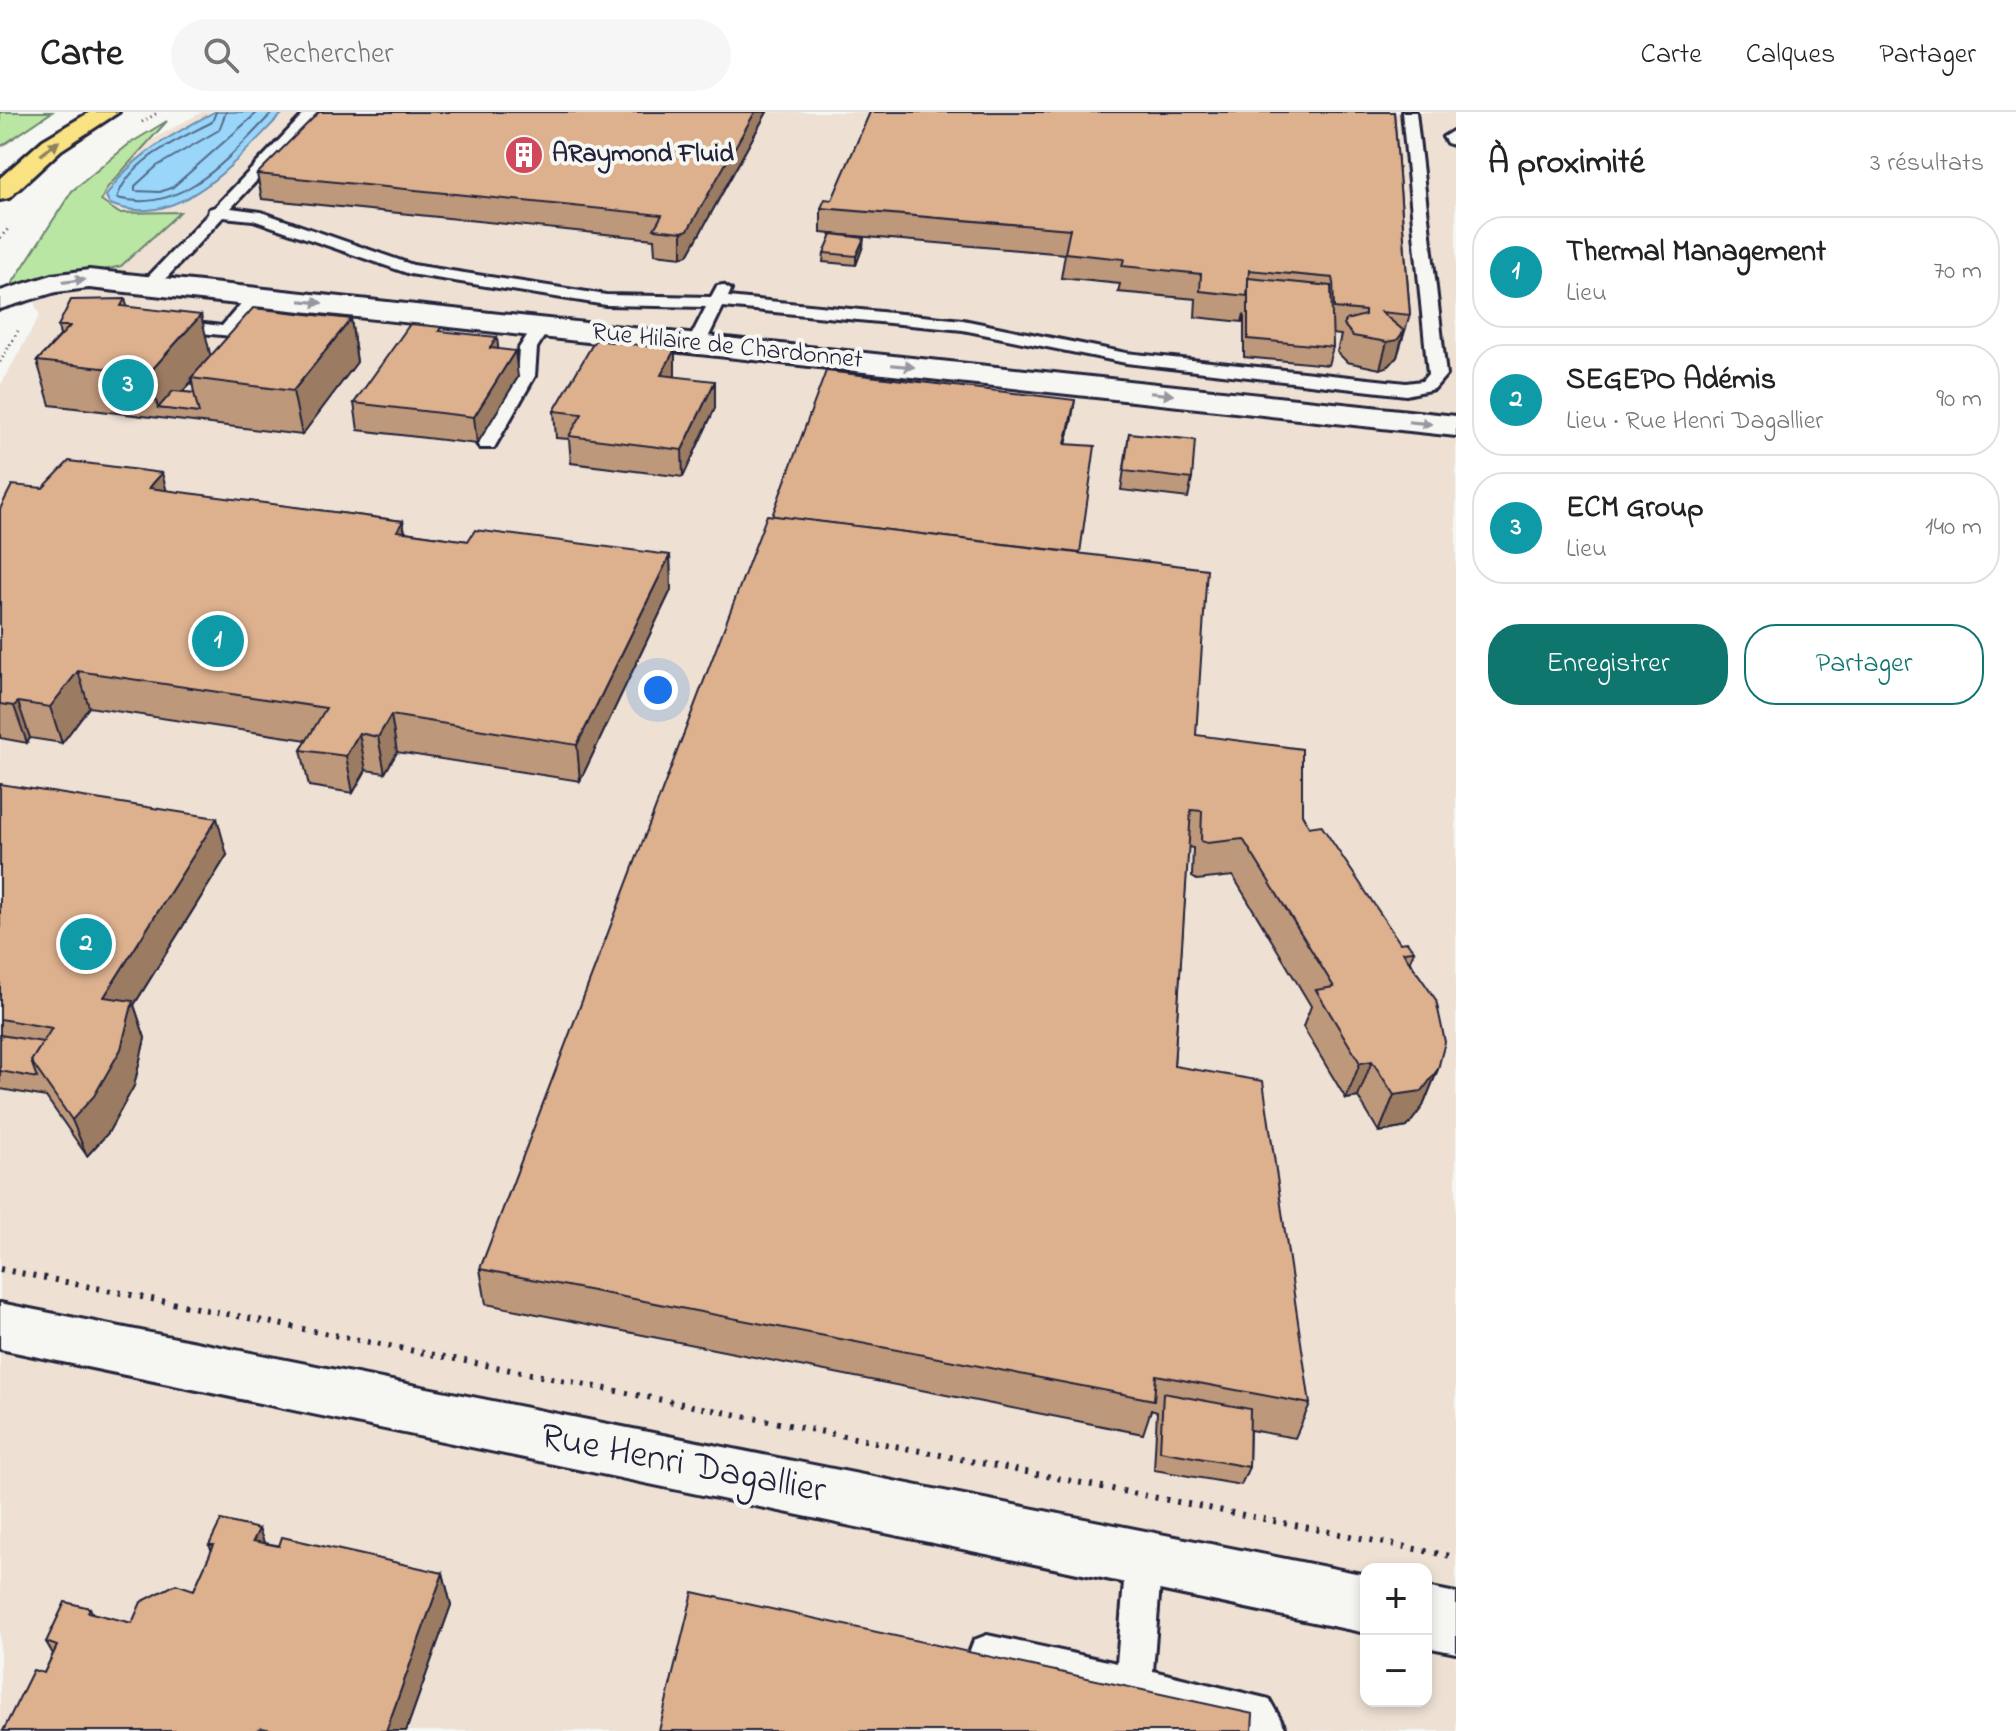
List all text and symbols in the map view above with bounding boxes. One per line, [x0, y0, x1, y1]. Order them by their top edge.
search box [171, 19, 731, 91]
text: Carte [40, 27, 123, 83]
icon: search [199, 33, 243, 77]
text: Rechercher [263, 33, 394, 77]
text: Carte [1641, 35, 1702, 76]
text: Calques [1746, 35, 1835, 76]
text: Partager [1879, 35, 1976, 76]
building icon: ARaymond Fluid [503, 134, 545, 176]
place label: ARaymond Fluid [552, 136, 734, 174]
text: À proximité [1488, 139, 1645, 189]
one-way arrow [40, 140, 61, 156]
text: 3 résultats [1870, 145, 1984, 183]
text: Thermal Management [1566, 231, 1826, 275]
text: 1 [1512, 253, 1520, 291]
text: 70 m [1933, 253, 1982, 291]
one-way arrow [62, 274, 87, 287]
text: Lieu [1566, 275, 1607, 313]
one-way arrow [299, 296, 324, 309]
street label: Rue Hilaire de Chardonnet [590, 314, 865, 380]
pin: 3 [102, 355, 154, 415]
text: SEGEPO Adémis [1566, 359, 1776, 403]
one-way arrow [891, 360, 916, 373]
text: 2 [1510, 381, 1522, 419]
text: 90 m [1936, 381, 1982, 419]
one-way arrow [1150, 388, 1175, 401]
text: Lieu · Rue Henri Dagallier [1566, 403, 1823, 441]
one-way arrow [1408, 416, 1433, 429]
text: ECM Group [1566, 487, 1703, 531]
text: 3 [1511, 509, 1521, 547]
text: 140 m [1925, 509, 1982, 547]
text: Lieu [1566, 531, 1607, 569]
pin: 1 [192, 611, 244, 671]
button: Enregistrer [1488, 624, 1728, 705]
button: Partager [1744, 624, 1984, 705]
your location [638, 670, 678, 710]
pin: 2 [60, 914, 112, 974]
street label: Rue Henri Dagallier [536, 1410, 831, 1520]
map controls [1360, 1563, 1432, 1707]
button: + [1360, 1563, 1432, 1635]
button: − [1360, 1635, 1432, 1707]

